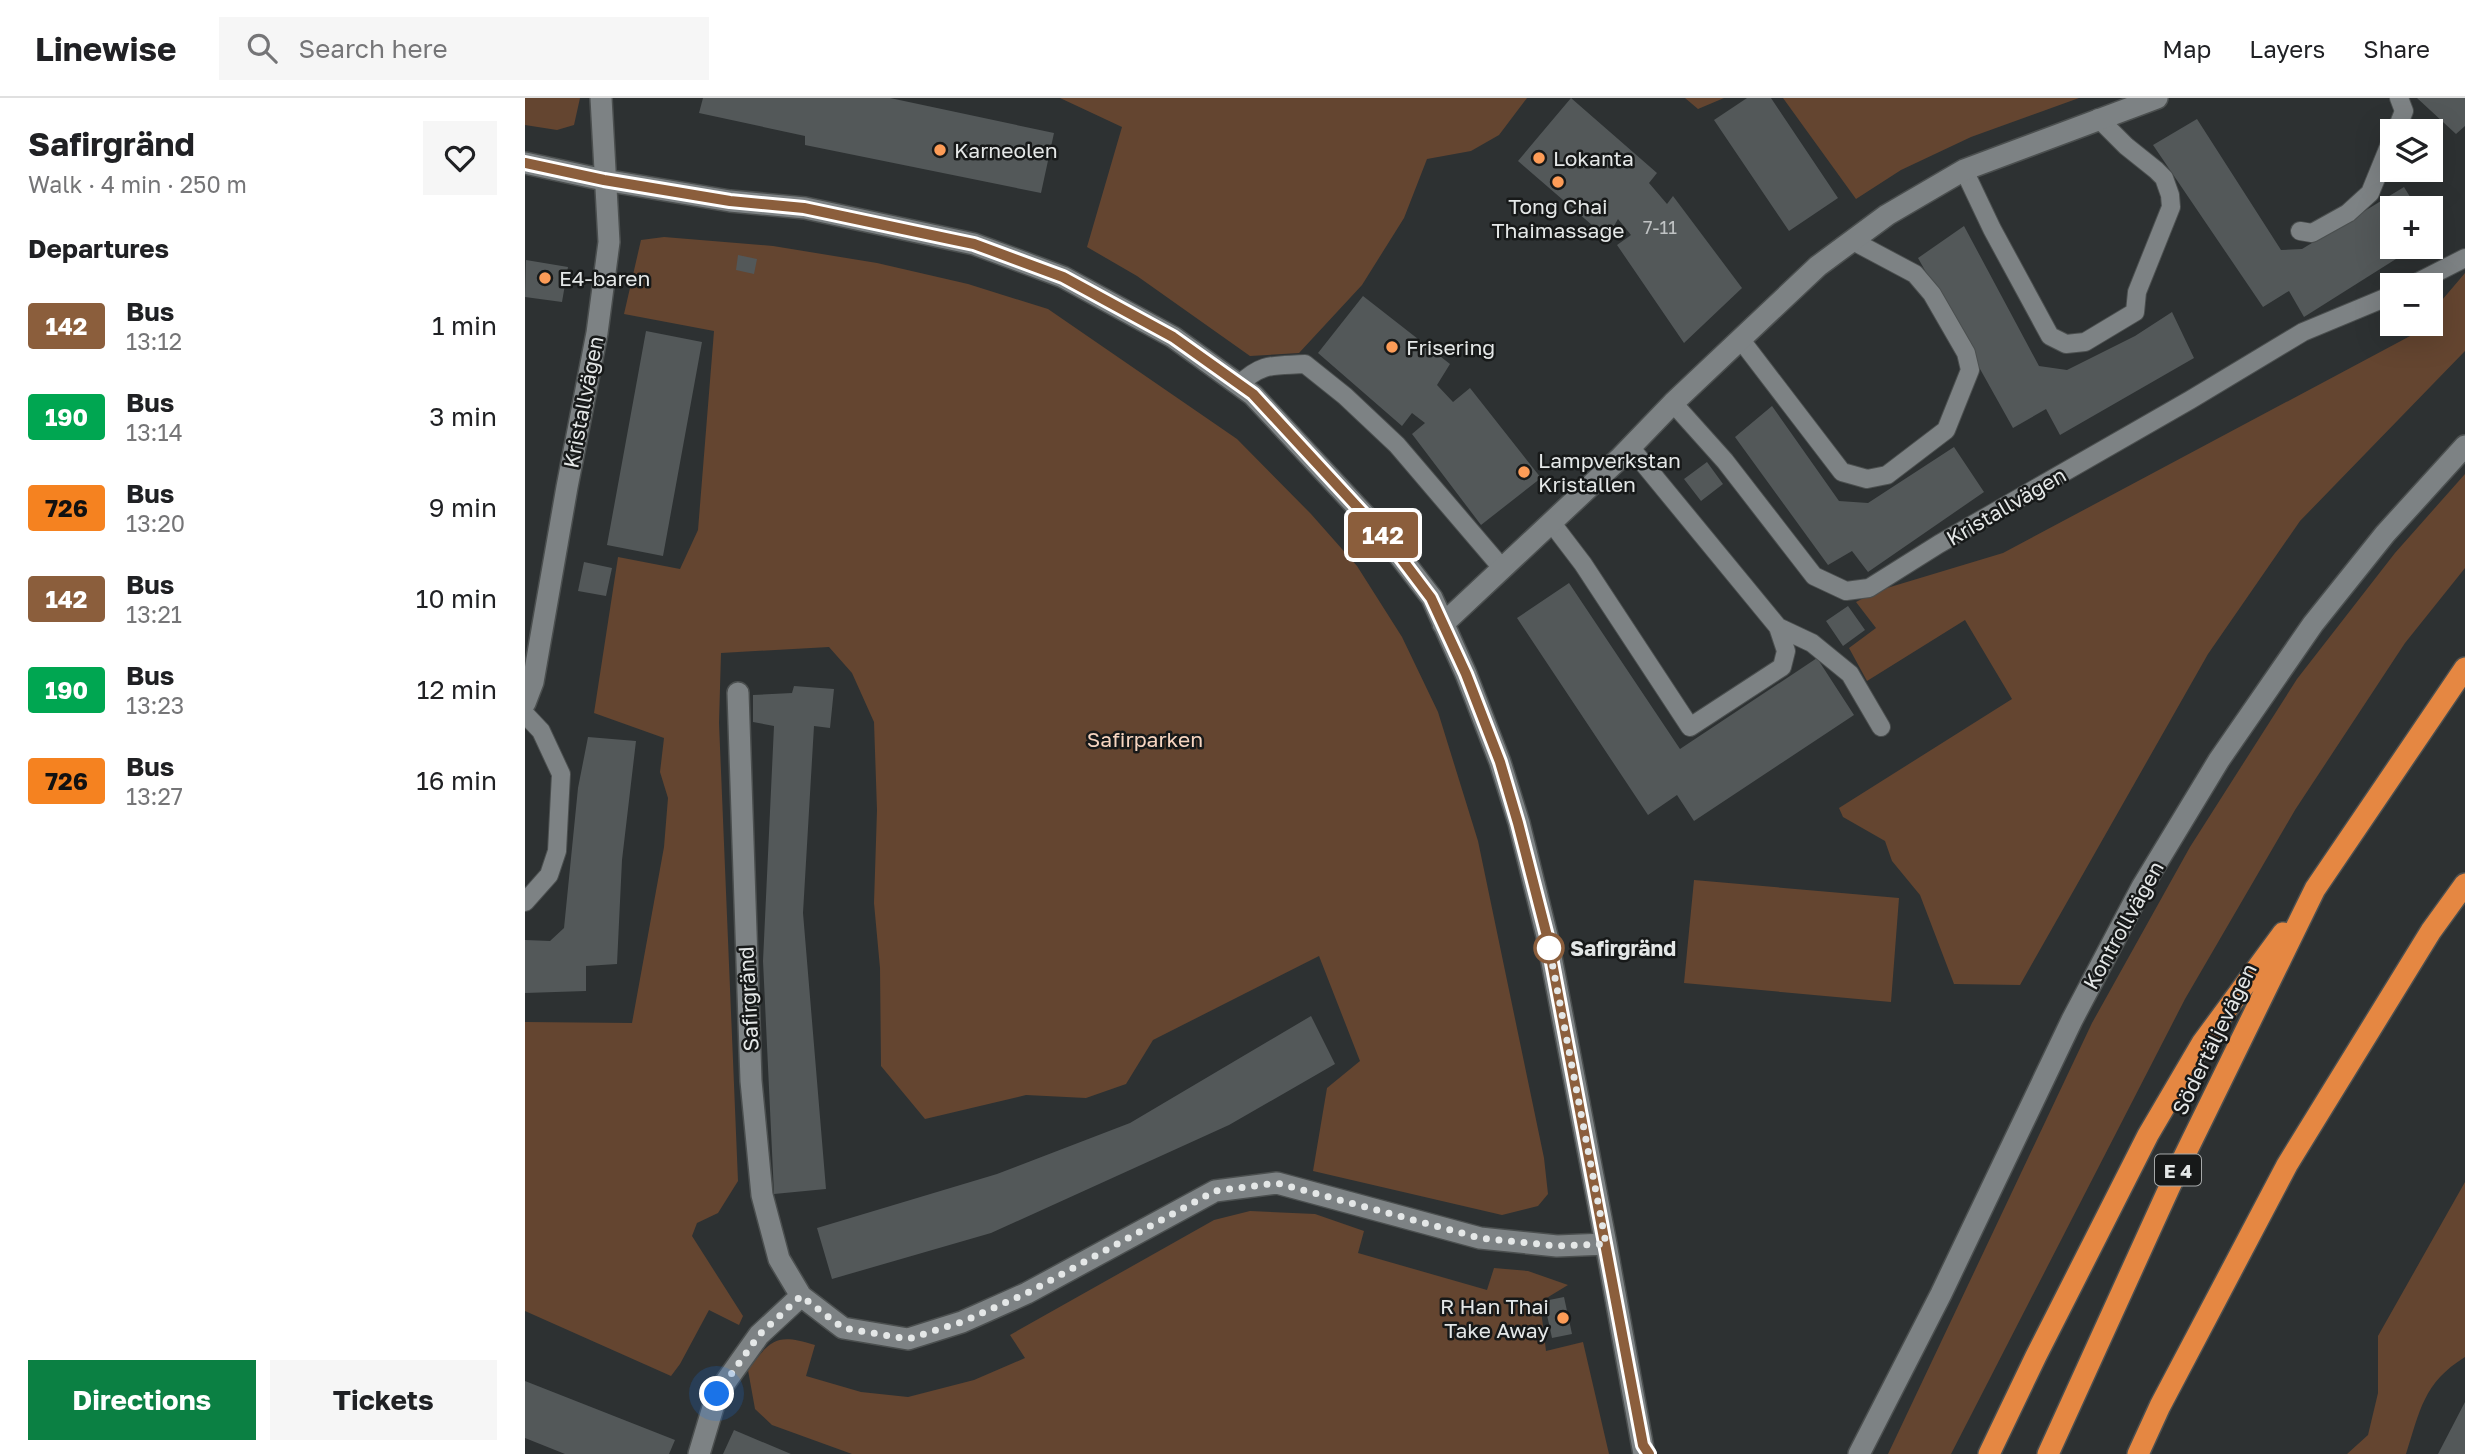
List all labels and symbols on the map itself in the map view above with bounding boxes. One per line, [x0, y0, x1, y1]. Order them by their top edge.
place label: Karneolen [954, 137, 1058, 163]
marker: Karneolen [932, 142, 948, 158]
place label: Lokanta [1553, 145, 1634, 171]
marker: Lokanta [1531, 150, 1547, 166]
marker: Tong Chai Thaimassage [1550, 174, 1566, 190]
place label: Tong Chai Thaimassage [1491, 193, 1625, 243]
house number: 7-11 [1643, 216, 1677, 238]
place label: E4-baren [559, 265, 650, 291]
marker: E4-baren [537, 270, 553, 286]
street label: Kristallvägen [557, 334, 609, 470]
place label: Frisering [1406, 334, 1495, 360]
marker: Frisering [1384, 339, 1400, 355]
place label: Lampverkstan Kristallen [1538, 447, 1681, 497]
street label: Kristallvägen [1942, 461, 2070, 551]
marker: Lampverkstan Kristallen [1516, 464, 1532, 480]
line badge: 142 [1343, 512, 1423, 558]
park label: Safirparken [1087, 726, 1203, 752]
street label: Kontrollvägen [2077, 856, 2169, 994]
marker: Safirgränd [1534, 933, 1564, 963]
place label: Safirgränd [1570, 935, 1676, 961]
street label: Safirgränd [732, 946, 764, 1052]
street label: Södertäljevägen [2166, 959, 2262, 1119]
road number: E 4 [2155, 1154, 2201, 1186]
place label: R Han Thai Take Away [1440, 1293, 1549, 1343]
marker: R Han Thai Take Away [1555, 1310, 1571, 1326]
your location [699, 1376, 734, 1411]

